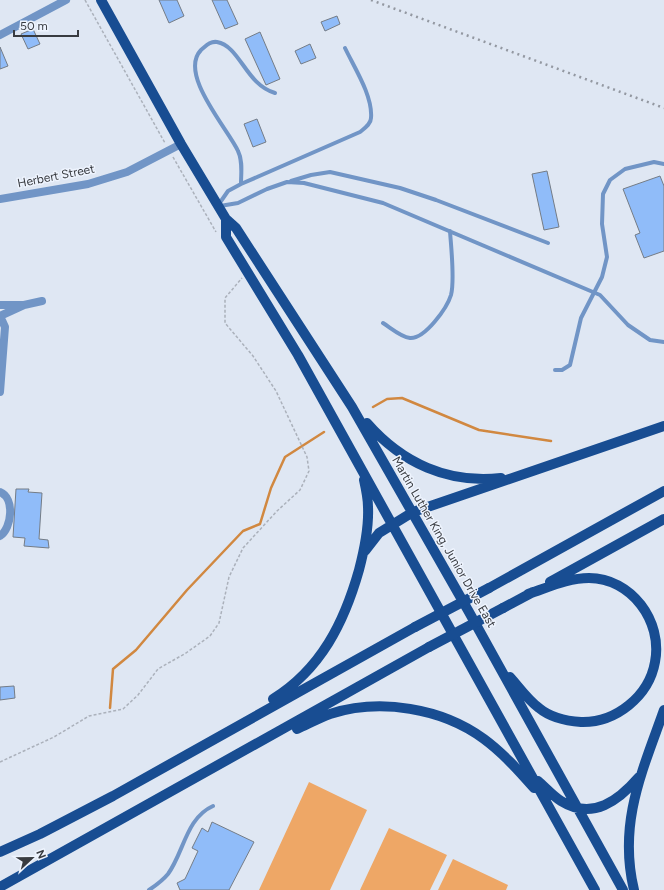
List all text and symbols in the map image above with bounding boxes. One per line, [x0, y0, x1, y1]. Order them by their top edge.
scale bar [14, 12, 78, 38]
text: 50 m [20, 19, 48, 33]
street label: Herbert Street [16, 162, 96, 190]
street label: Martin Luther King, Junior Drive East [389, 454, 499, 630]
north arrow [12, 838, 52, 878]
text: N [33, 848, 48, 861]

